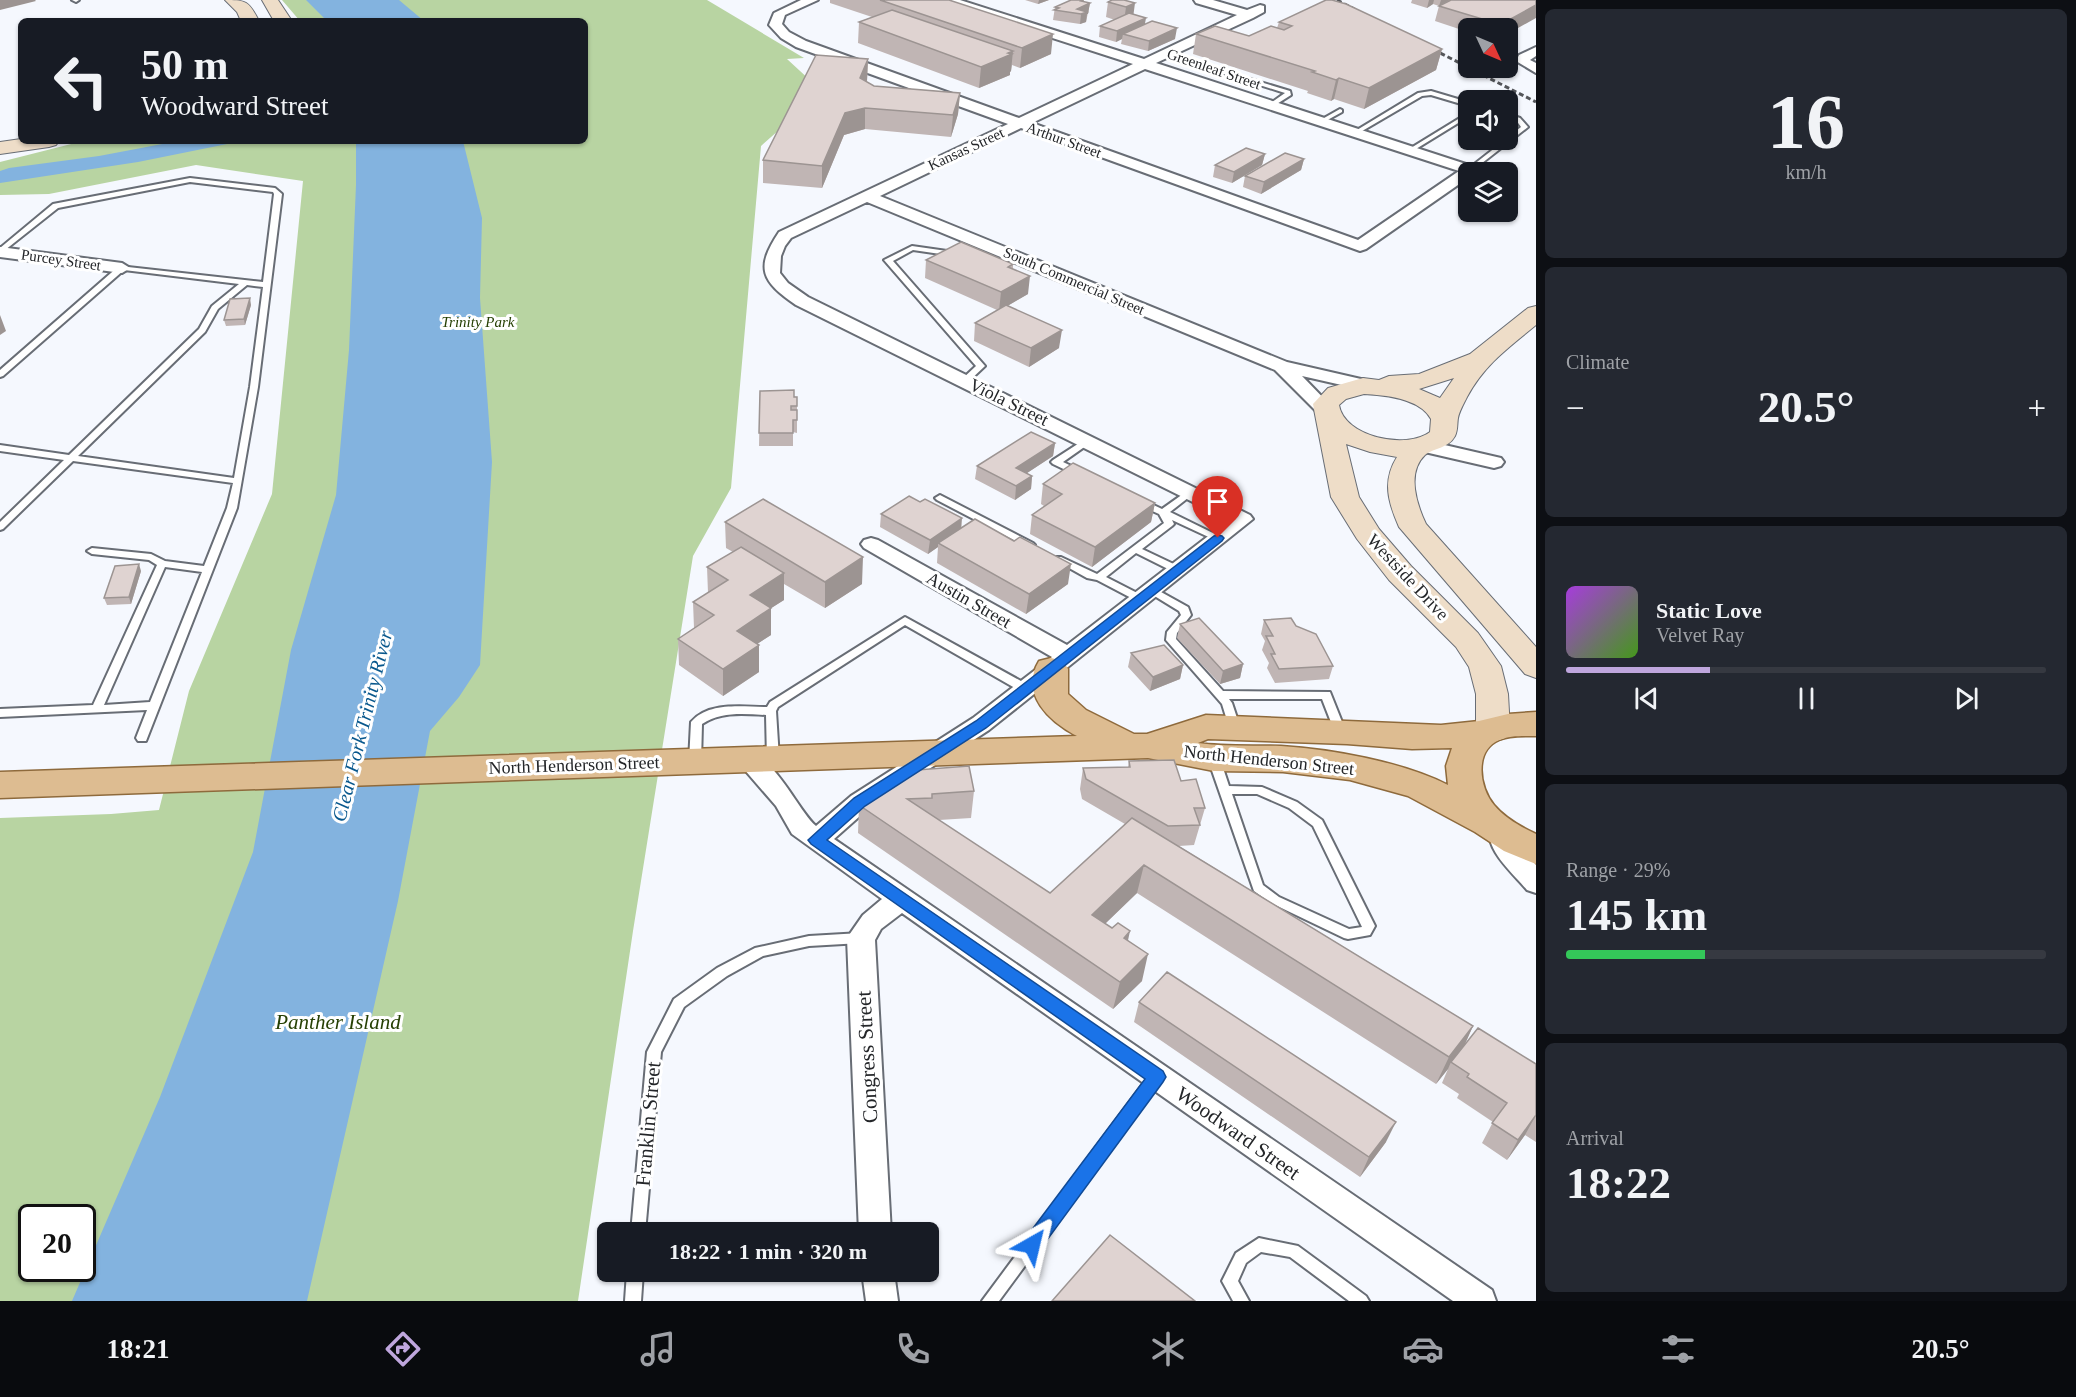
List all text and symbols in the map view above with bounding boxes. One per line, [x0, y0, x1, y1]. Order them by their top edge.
north arrow [1458, 18, 1518, 78]
map controls [1458, 18, 1518, 222]
icon: left [42, 42, 120, 120]
text: 50 m [141, 42, 229, 88]
street label: Greenleaf Street [1165, 46, 1264, 93]
text: 16 [1767, 78, 1845, 165]
button: sound [1458, 90, 1518, 150]
text: Woodward Street [141, 91, 329, 121]
street label: Arthur Street [1024, 119, 1105, 161]
street label: Kansas Street [925, 124, 1007, 174]
text: km/h [1785, 161, 1827, 183]
button: layers [1458, 162, 1518, 222]
street label: South Commercial Street [1001, 244, 1148, 318]
street label: Purcey Street [20, 246, 103, 274]
park label: Trinity Park [442, 314, 515, 330]
text: Climate [1566, 351, 1629, 373]
street label: Viola Street [966, 374, 1052, 430]
text: 20.5° [1758, 382, 1854, 432]
text: − [1566, 390, 1585, 426]
text: + [2027, 390, 2046, 426]
pin [1192, 476, 1243, 538]
icon: arrive [1201, 485, 1234, 518]
street label: Westside Drive [1363, 530, 1453, 624]
street label: Austin Street [923, 568, 1015, 632]
text: Static Love [1656, 598, 1762, 623]
text: Velvet Ray [1656, 624, 1744, 646]
water label: Clear Fork Trinity River [328, 628, 397, 824]
icon: previous [1630, 682, 1663, 715]
icon: pause [1790, 682, 1823, 715]
icon: next [1950, 682, 1983, 715]
street label: North Henderson Street [1183, 741, 1355, 779]
street label: North Henderson Street [488, 752, 660, 778]
text: Range · 29% [1566, 859, 1670, 881]
text: 145 km [1566, 890, 1707, 940]
street label: Congress Street [852, 990, 882, 1124]
park label: Panther Island [274, 1010, 401, 1034]
street label: Franklin Street [631, 1060, 665, 1188]
street label: Woodward Street [1171, 1081, 1305, 1185]
text: Arrival [1566, 1127, 1624, 1149]
text: 18:22 [1566, 1158, 1671, 1208]
speed limit sign: 20 [18, 1204, 96, 1282]
position arrow [1000, 1213, 1064, 1277]
text: 18:22 · 1 min · 320 m [669, 1239, 867, 1264]
icon: directions [382, 1328, 424, 1370]
icon: music [637, 1328, 679, 1370]
icon: phone [892, 1328, 934, 1370]
icon: climate [1147, 1328, 1189, 1370]
icon: car [1402, 1328, 1444, 1370]
icon: filters [1657, 1328, 1699, 1370]
text: 18:21 [106, 1334, 169, 1364]
text: 20.5° [1911, 1334, 1970, 1364]

